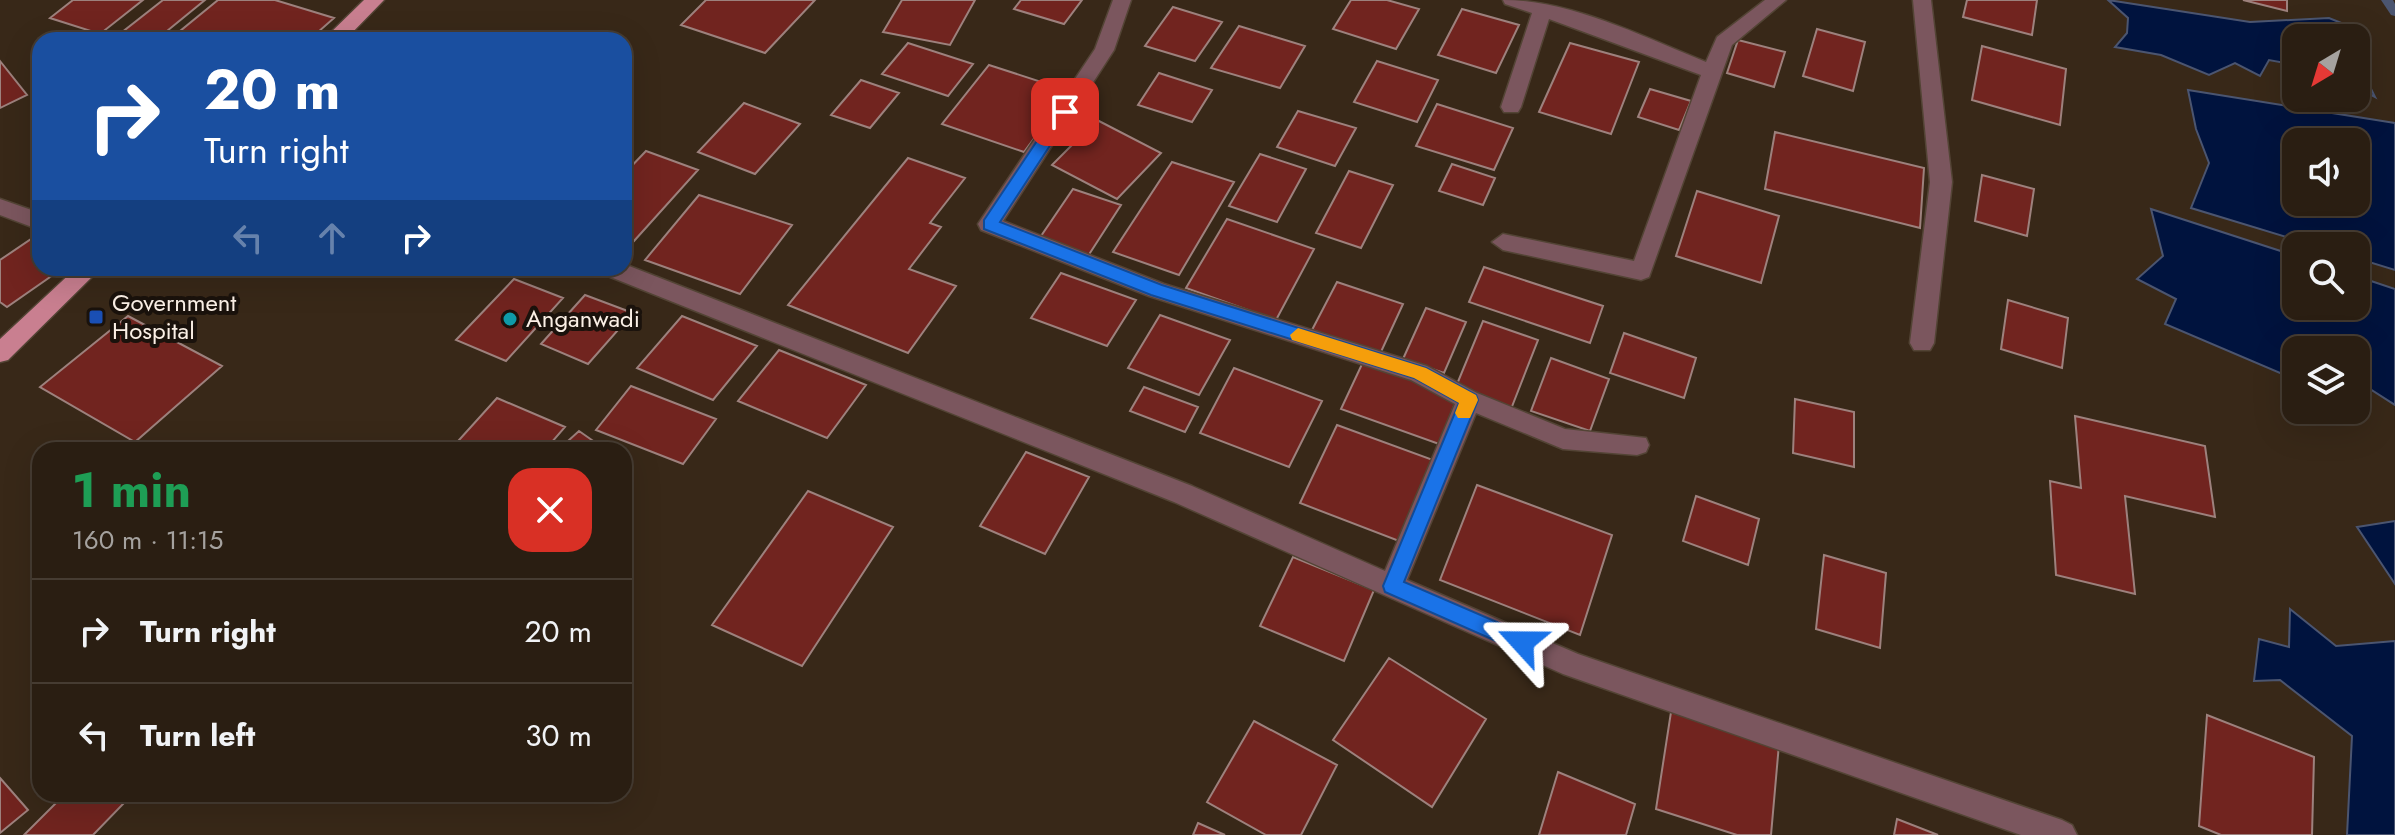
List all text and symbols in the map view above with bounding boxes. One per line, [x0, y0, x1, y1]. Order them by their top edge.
north arrow [2282, 24, 2370, 112]
map controls [2282, 24, 2370, 424]
text: 20 m [204, 49, 341, 130]
icon: right [72, 64, 176, 168]
pin [1031, 78, 1099, 146]
icon: arrive [1043, 90, 1087, 134]
text: Turn right [204, 124, 349, 176]
button: sound [2282, 128, 2370, 216]
icon: left [226, 216, 270, 260]
icon: ahead [310, 216, 354, 260]
icon: right [394, 216, 438, 260]
button: search [2282, 232, 2370, 320]
place label: Government Hospital [112, 285, 236, 348]
place label: Anganwadi [526, 301, 640, 336]
marker: Government Hospital [87, 308, 105, 326]
marker: Anganwadi [501, 310, 519, 328]
button: layers [2282, 336, 2370, 424]
text: 1 min [72, 456, 191, 525]
button: close [508, 468, 592, 552]
text: 160 m · 11:15 [72, 521, 223, 559]
position arrow [1480, 600, 1564, 684]
icon: right [72, 609, 116, 653]
text: Turn right [140, 610, 276, 653]
text: 20 m [525, 610, 592, 653]
icon: left [72, 713, 116, 757]
text: Turn left [140, 714, 255, 757]
text: 30 m [525, 714, 592, 757]

